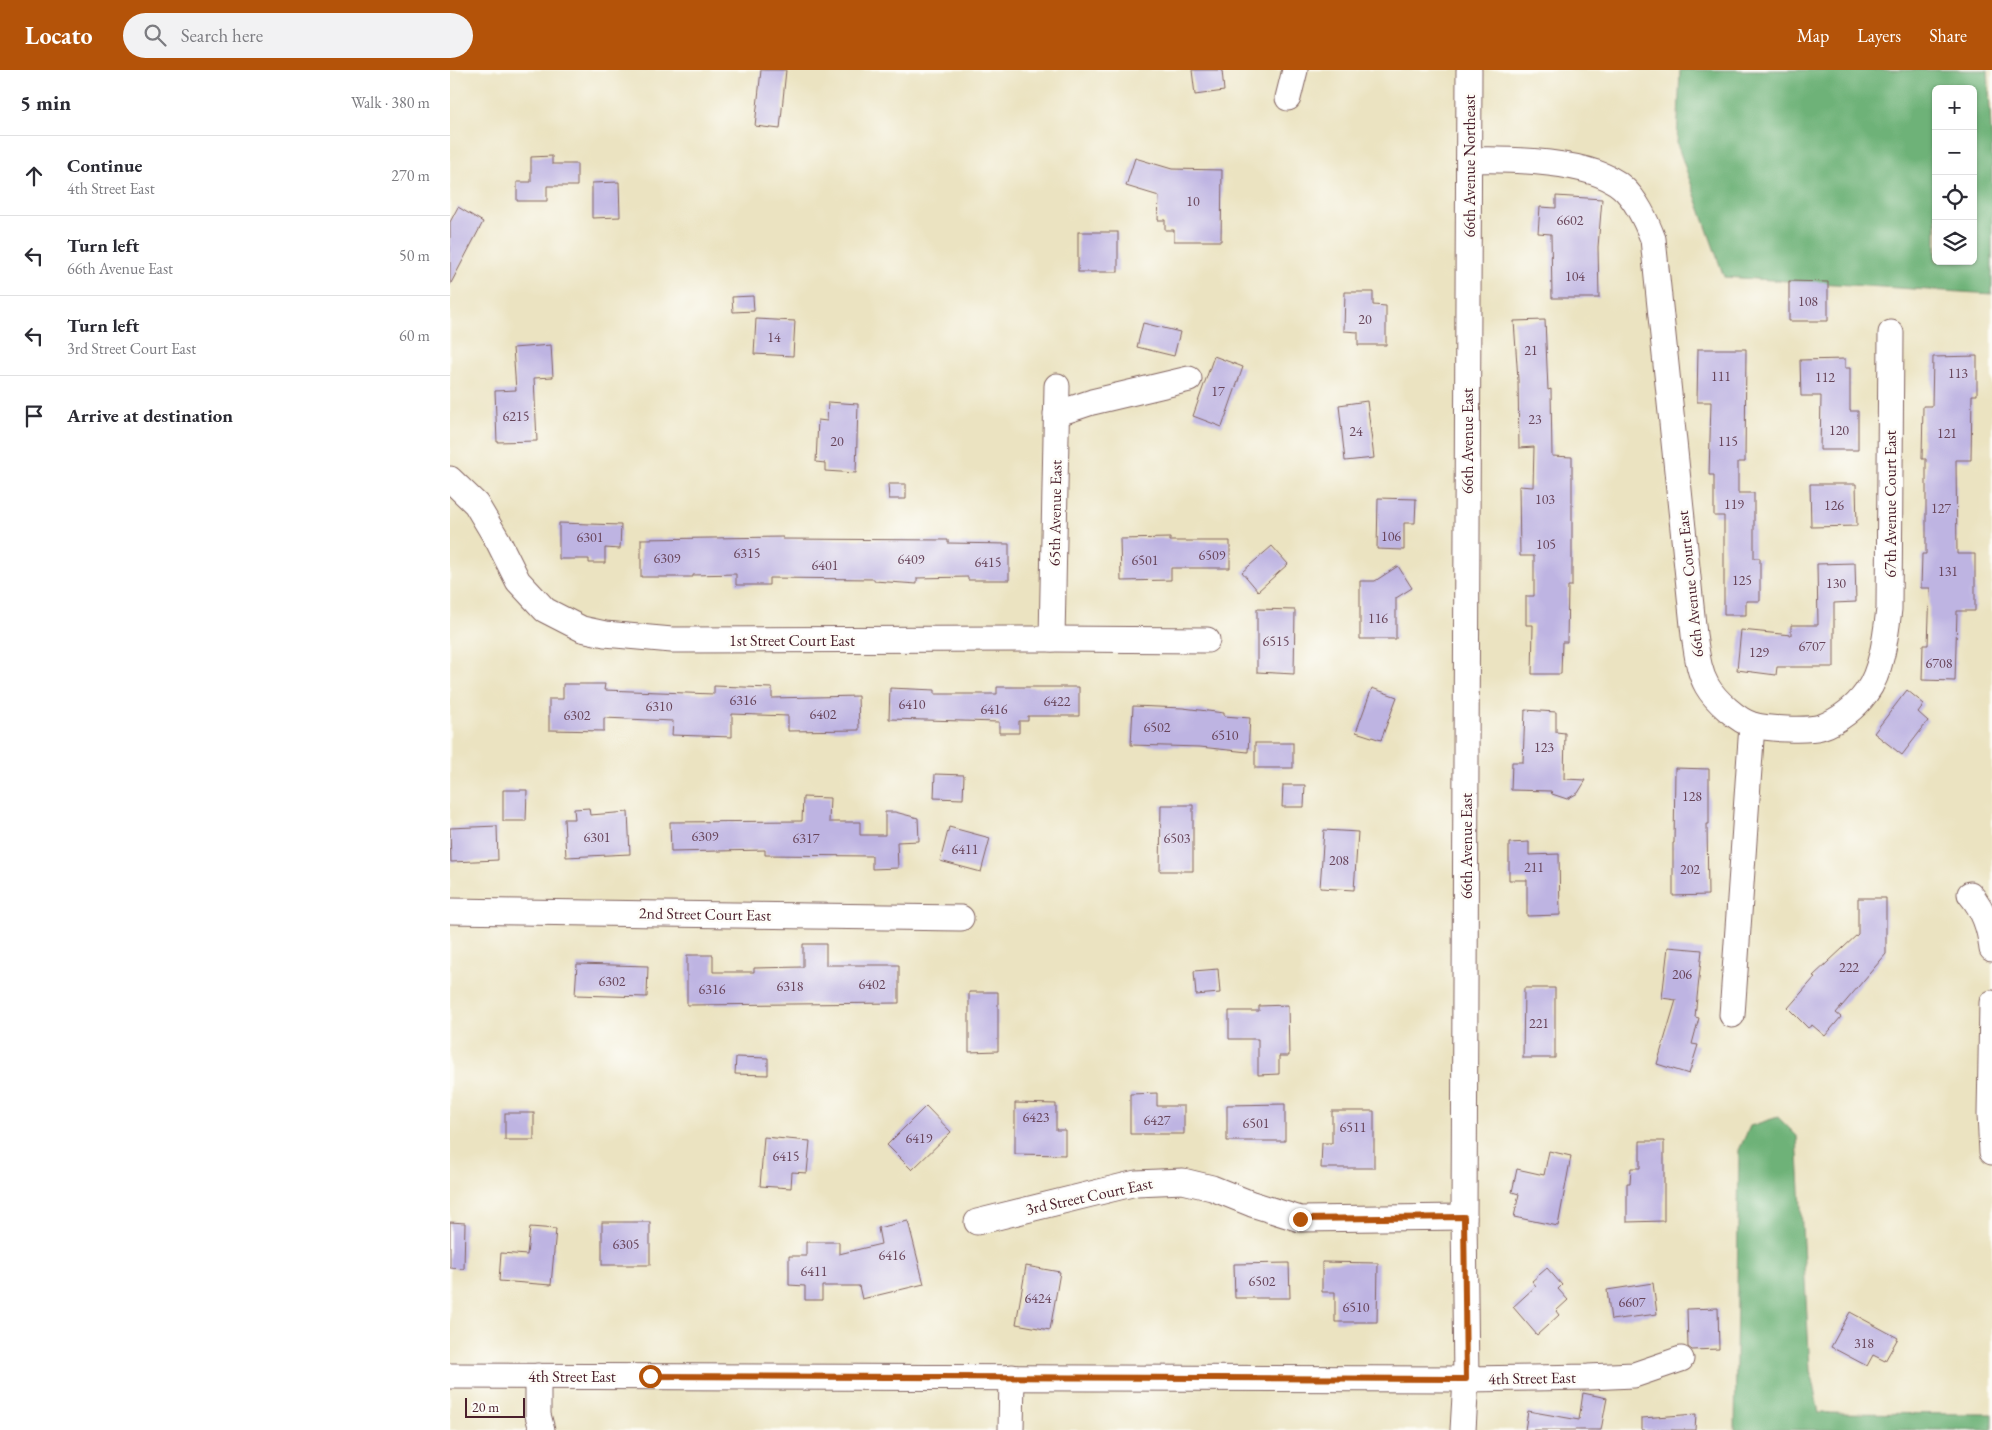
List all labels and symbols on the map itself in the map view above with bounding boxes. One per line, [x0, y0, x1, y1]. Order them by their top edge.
street label: 66th Avenue Northeast [1459, 95, 1480, 237]
house number: 10 [1186, 192, 1200, 210]
house number: 6602 [1557, 211, 1584, 229]
house number: 104 [1565, 267, 1585, 285]
house number: 108 [1798, 292, 1818, 310]
house number: 20 [1358, 310, 1372, 328]
house number: 14 [767, 328, 781, 346]
house number: 21 [1524, 341, 1538, 359]
house number: 113 [1948, 364, 1968, 382]
house number: 111 [1711, 367, 1731, 385]
house number: 112 [1815, 368, 1835, 386]
house number: 17 [1211, 382, 1225, 400]
street label: 66th Avenue East [1457, 388, 1478, 494]
house number: 6215 [503, 407, 529, 425]
house number: 23 [1528, 410, 1542, 428]
house number: 120 [1829, 421, 1849, 439]
house number: 24 [1349, 422, 1363, 440]
house number: 121 [1937, 424, 1957, 442]
street label: 67th Avenue Court East [1880, 430, 1901, 578]
house number: 20 [830, 432, 844, 450]
house number: 115 [1718, 432, 1738, 450]
street label: 65th Avenue East [1044, 460, 1066, 566]
house number: 103 [1535, 490, 1555, 508]
house number: 119 [1724, 495, 1744, 513]
house number: 126 [1824, 496, 1844, 514]
house number: 127 [1931, 499, 1951, 517]
street label: 66th Avenue Court East [1672, 510, 1708, 658]
house number: 106 [1381, 527, 1401, 545]
house number: 6301 [577, 528, 603, 546]
house number: 105 [1536, 535, 1556, 553]
house number: 6315 [734, 544, 760, 562]
house number: 6509 [1199, 546, 1226, 564]
house number: 6309 [654, 549, 681, 567]
house number: 6409 [898, 550, 925, 568]
house number: 6501 [1132, 551, 1158, 569]
house number: 6415 [975, 553, 1001, 571]
house number: 6401 [812, 556, 838, 574]
house number: 131 [1938, 562, 1958, 580]
house number: 125 [1732, 571, 1752, 589]
house number: 130 [1826, 574, 1846, 592]
house number: 116 [1368, 609, 1388, 627]
street label: 1st Street Court East [729, 630, 855, 651]
house number: 6515 [1263, 632, 1289, 650]
house number: 6707 [1799, 637, 1826, 655]
house number: 129 [1749, 643, 1769, 661]
house number: 6708 [1926, 654, 1953, 672]
house number: 6316 [730, 691, 757, 709]
house number: 6422 [1044, 692, 1071, 710]
house number: 6410 [899, 695, 926, 713]
house number: 6310 [646, 697, 673, 715]
house number: 6416 [981, 700, 1008, 718]
house number: 6402 [810, 705, 837, 723]
house number: 6302 [564, 706, 591, 724]
house number: 6502 [1144, 718, 1171, 736]
house number: 6510 [1212, 726, 1239, 744]
house number: 123 [1534, 738, 1554, 756]
house number: 128 [1682, 787, 1702, 805]
street label: 66th Avenue East [1456, 793, 1477, 899]
house number: 6309 [692, 827, 719, 845]
house number: 6301 [584, 828, 610, 846]
house number: 6317 [793, 829, 820, 847]
house number: 6503 [1164, 829, 1191, 847]
house number: 6411 [952, 840, 978, 858]
house number: 208 [1329, 851, 1349, 869]
house number: 211 [1524, 858, 1544, 876]
house number: 202 [1680, 860, 1700, 878]
street label: 2nd Street Court East [639, 902, 771, 926]
house number: 222 [1839, 958, 1859, 976]
house number: 206 [1672, 965, 1692, 983]
house number: 6302 [599, 972, 626, 990]
house number: 6402 [859, 975, 886, 993]
house number: 6318 [777, 977, 804, 995]
house number: 6316 [699, 980, 726, 998]
house number: 221 [1529, 1014, 1549, 1032]
house number: 6423 [1023, 1108, 1050, 1126]
house number: 6427 [1144, 1111, 1171, 1129]
house number: 6501 [1243, 1114, 1269, 1132]
house number: 6511 [1340, 1118, 1366, 1136]
house number: 6419 [906, 1129, 933, 1147]
house number: 6415 [773, 1147, 799, 1165]
street label: 3rd Street Court East [1024, 1172, 1154, 1220]
route end [1289, 1208, 1312, 1231]
house number: 6305 [613, 1235, 639, 1253]
house number: 6416 [879, 1246, 906, 1264]
house number: 6411 [801, 1262, 827, 1280]
house number: 6502 [1249, 1272, 1276, 1290]
house number: 6424 [1025, 1289, 1052, 1307]
house number: 6607 [1619, 1293, 1646, 1311]
house number: 6510 [1343, 1298, 1370, 1316]
house number: 318 [1854, 1334, 1874, 1352]
route start [639, 1365, 662, 1388]
street label: 4th Street East [528, 1366, 616, 1387]
street label: 4th Street East [1488, 1367, 1576, 1389]
scale bar [465, 1395, 525, 1418]

